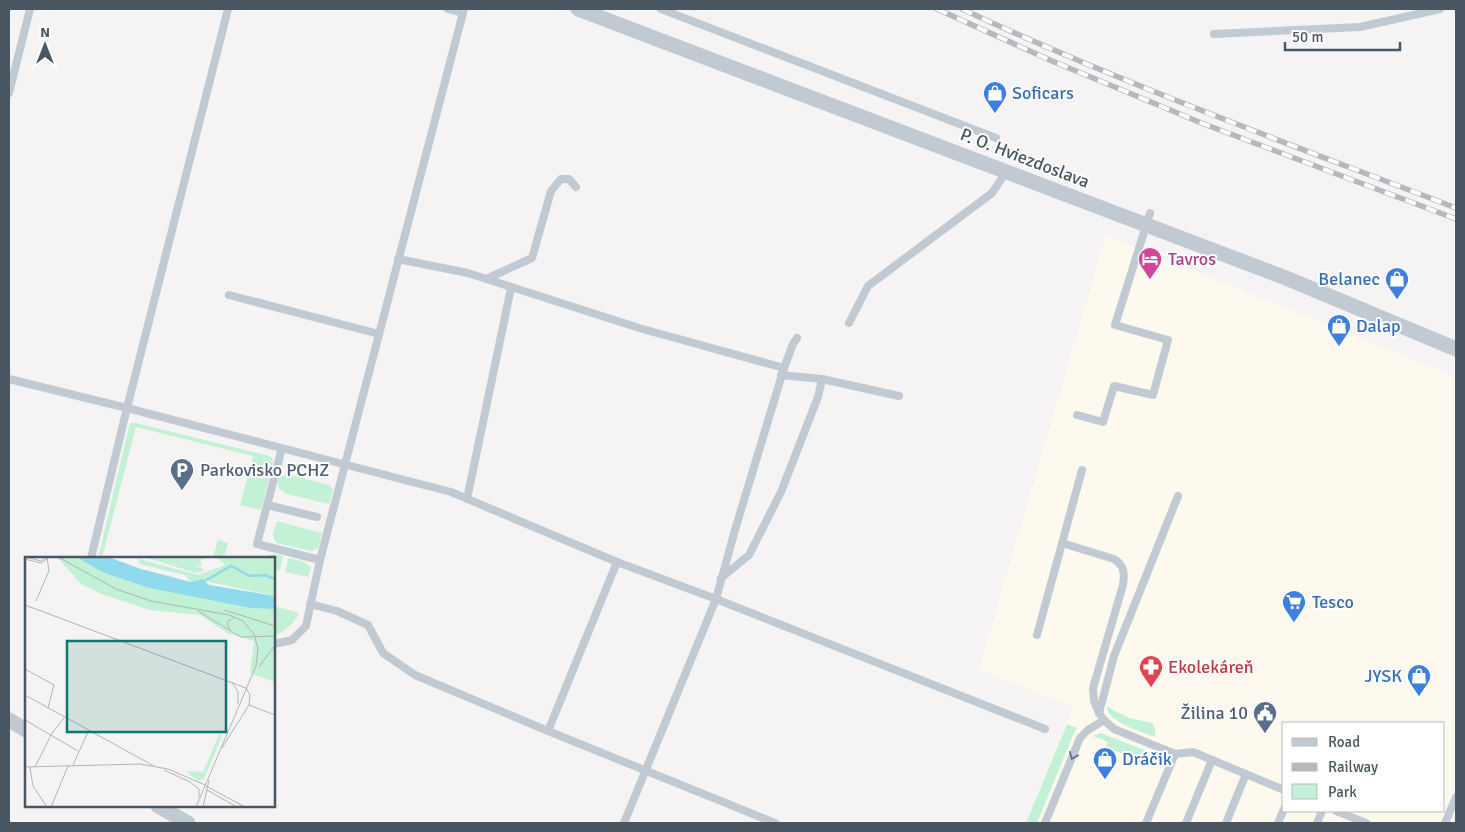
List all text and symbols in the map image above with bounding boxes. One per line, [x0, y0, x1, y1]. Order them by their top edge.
north arrow [20, 20, 70, 70]
scale bar [1285, 20, 1400, 52]
text: N [40, 24, 50, 41]
text: 50 m [1292, 28, 1323, 46]
shop icon: Soficars [982, 80, 1008, 114]
place label: Soficars [1012, 82, 1074, 104]
street label: P. O. Hviezdoslava [957, 123, 1093, 193]
hotel icon: Tavros [1137, 246, 1163, 280]
place label: Tavros [1168, 248, 1216, 270]
shop icon: Belanec [1384, 266, 1410, 300]
place label: Belanec [1318, 268, 1380, 290]
shop icon: Dalap [1326, 313, 1352, 347]
place label: Dalap [1356, 315, 1401, 337]
parking icon: Parkovisko PCHZ [169, 457, 195, 491]
place label: Parkovisko PCHZ [200, 459, 329, 481]
inset map [25, 557, 275, 807]
supermarket icon: Tesco [1281, 589, 1307, 623]
place label: Tesco [1312, 591, 1354, 613]
pharmacy icon: Ekolekáreň [1138, 654, 1164, 688]
place label: Ekolekáreň [1168, 656, 1254, 678]
shop icon: JYSK [1406, 663, 1432, 697]
place label: JYSK [1364, 665, 1402, 687]
public building icon: Žilina 10 [1252, 700, 1278, 734]
place label: Žilina 10 [1181, 702, 1248, 724]
legend [1282, 722, 1445, 812]
text: Road [1328, 733, 1360, 751]
shop icon: Dráčik [1092, 746, 1118, 780]
place label: Dráčik [1122, 748, 1172, 770]
one-way arrow [1069, 751, 1079, 760]
text: Railway [1328, 758, 1378, 776]
text: Park [1328, 783, 1357, 801]

